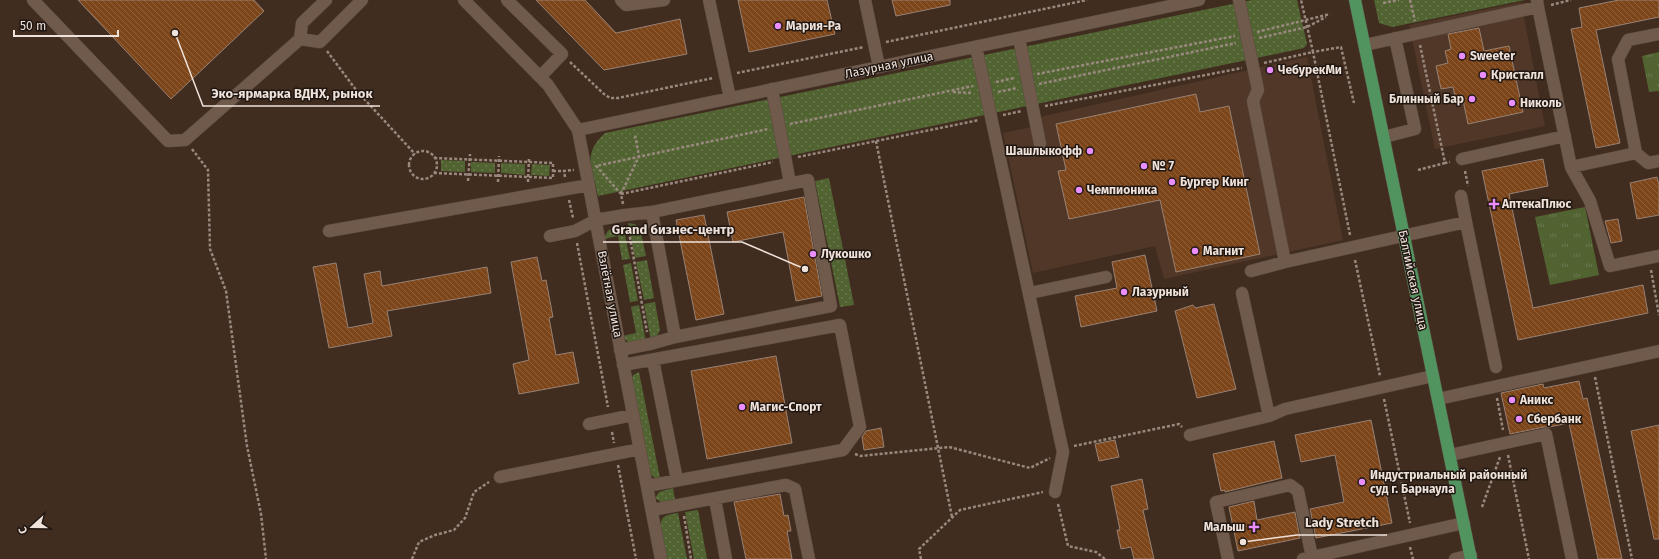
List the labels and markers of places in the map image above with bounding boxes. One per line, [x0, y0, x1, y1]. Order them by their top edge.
place label: Мария-Ра [786, 19, 841, 33]
marker: Мария-Ра [773, 21, 783, 31]
place label: Sweeter [1470, 49, 1515, 63]
marker: Sweeter [1457, 51, 1467, 61]
place label: ЧебурекМи [1278, 63, 1342, 77]
marker: ЧебурекМи [1265, 65, 1275, 75]
place label: Кристалл [1491, 68, 1544, 82]
marker: Кристалл [1478, 70, 1488, 80]
callout: Эко-ярмарка ВДНХ, рынок [203, 81, 380, 106]
place label: Блинный Бар [1389, 92, 1464, 106]
marker: Блинный Бар [1467, 94, 1477, 104]
place label: Николь [1520, 96, 1562, 110]
marker: Николь [1507, 98, 1517, 108]
place label: Шашлыкофф [1006, 144, 1082, 158]
marker: Шашлыкофф [1085, 146, 1095, 156]
place label: № 7 [1152, 159, 1174, 173]
marker: № 7 [1139, 161, 1149, 171]
place label: Бургер Кинг [1180, 175, 1250, 189]
marker: Бургер Кинг [1167, 177, 1177, 187]
place label: Чемпионика [1087, 183, 1158, 197]
marker: Чемпионика [1074, 185, 1084, 195]
place label: АптекаПлюс [1501, 197, 1572, 211]
marker: АптекаПлюс [1489, 199, 1499, 209]
callout: Grand бизнес-центр [603, 217, 742, 242]
place label: Магнит [1203, 244, 1244, 258]
marker: Магнит [1190, 246, 1200, 256]
place label: Лукошко [821, 247, 871, 261]
marker: Лукошко [808, 249, 818, 259]
place label: Лазурный [1132, 285, 1189, 299]
marker: Лазурный [1119, 287, 1129, 297]
place label: Аникс [1519, 393, 1554, 407]
marker: Аникс [1507, 395, 1517, 405]
place label: Магис-Спорт [750, 400, 822, 414]
marker: Магис-Спорт [737, 402, 747, 412]
place label: Сбербанк [1527, 412, 1582, 426]
marker: Сбербанк [1514, 414, 1524, 424]
place label: Индустриальный районный суд г. Барнаула [1370, 468, 1527, 496]
marker: Индустриальный районный суд г. Барнаула [1357, 477, 1367, 487]
callout: Lady Stretch [1297, 510, 1387, 535]
place label: Малыш [1204, 520, 1245, 534]
marker: Малыш [1248, 521, 1260, 533]

